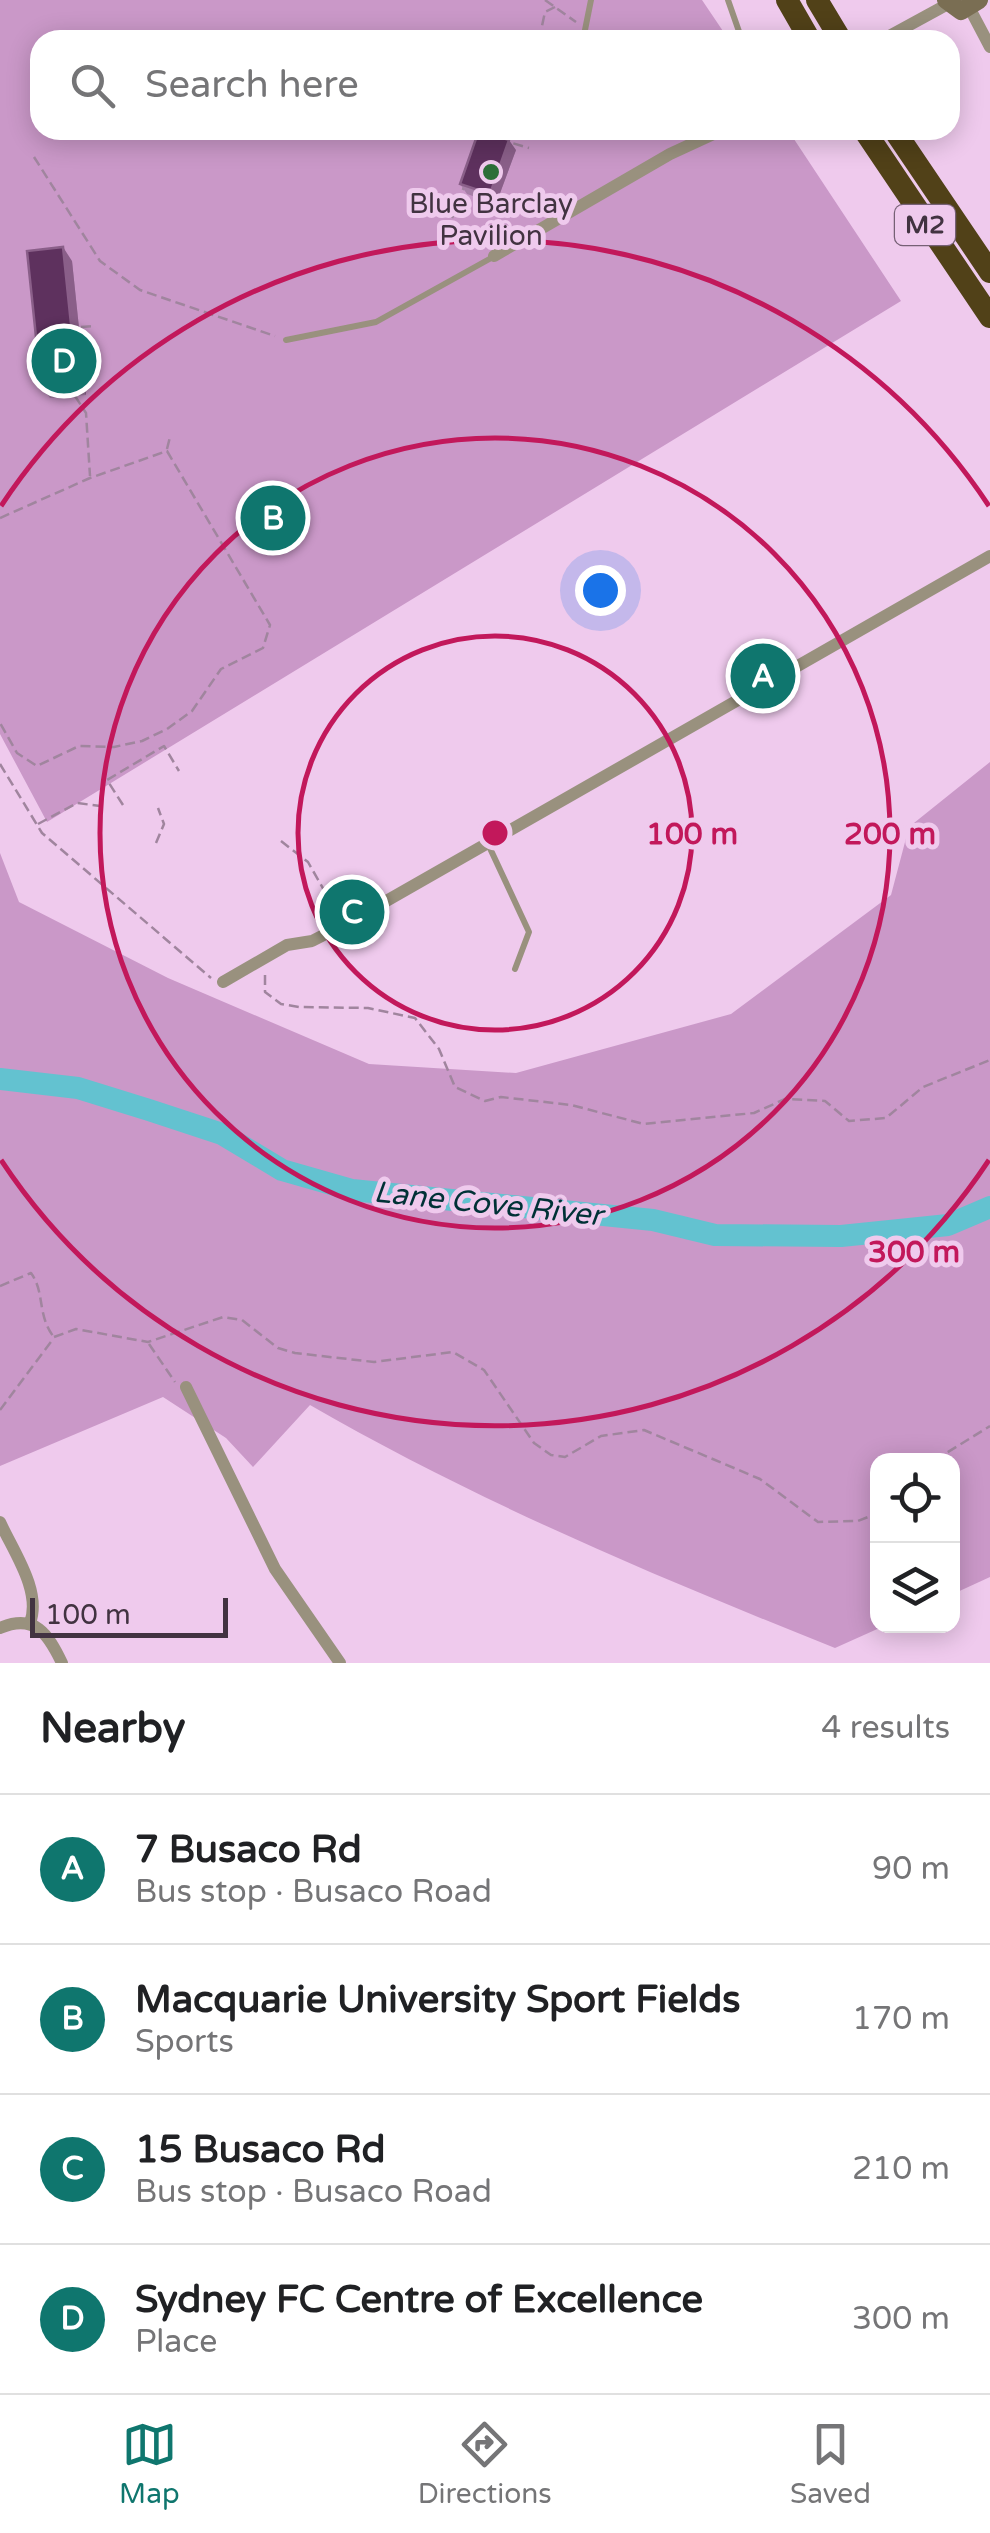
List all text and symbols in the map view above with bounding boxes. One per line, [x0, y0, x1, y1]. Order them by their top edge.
search box [30, 30, 960, 140]
icon: search [65, 58, 120, 113]
text: Search here [145, 62, 359, 108]
marker: Blue Barclay Pavilion [480, 161, 502, 183]
place label: Blue Barclay Pavilion [409, 187, 573, 253]
road number: M2 [895, 205, 955, 245]
pin: D [32, 324, 96, 398]
pin: B [240, 480, 306, 556]
your location [575, 565, 626, 616]
pin: A [730, 638, 796, 714]
centre of rings [477, 815, 513, 851]
text: 100 m [646, 816, 738, 853]
text: 200 m [844, 816, 936, 853]
pin: C [320, 874, 384, 950]
water label: Lane Cove River [372, 1174, 607, 1235]
text: 300 m [868, 1234, 960, 1271]
map controls [870, 1453, 960, 1633]
button: locate [870, 1453, 960, 1543]
button: layers [870, 1543, 960, 1633]
scale bar [30, 1593, 228, 1638]
text: 100 m [45, 1598, 131, 1632]
text: Nearby [40, 1703, 185, 1754]
text: 4 results [821, 1709, 950, 1747]
text: 7 Busaco Rd [135, 1827, 362, 1873]
text: A [61, 1850, 84, 1888]
text: 90 m [872, 1850, 950, 1888]
text: Bus stop · Busaco Road [135, 1873, 492, 1911]
text: Macquarie University Sport Fields [135, 1977, 741, 2023]
text: B [61, 2000, 84, 2038]
text: 170 m [852, 2000, 950, 2038]
text: Sports [135, 2023, 234, 2061]
text: 15 Busaco Rd [135, 2127, 386, 2173]
text: C [61, 2150, 84, 2188]
text: 210 m [852, 2150, 950, 2188]
text: Bus stop · Busaco Road [135, 2173, 492, 2211]
text: Sydney FC Centre of Excellence [135, 2277, 703, 2323]
text: D [60, 2300, 85, 2338]
text: 300 m [852, 2300, 950, 2338]
text: Place [135, 2323, 217, 2361]
tab: Map [119, 2417, 180, 2511]
tab: Directions [418, 2417, 552, 2511]
tab: Saved [790, 2417, 871, 2511]

